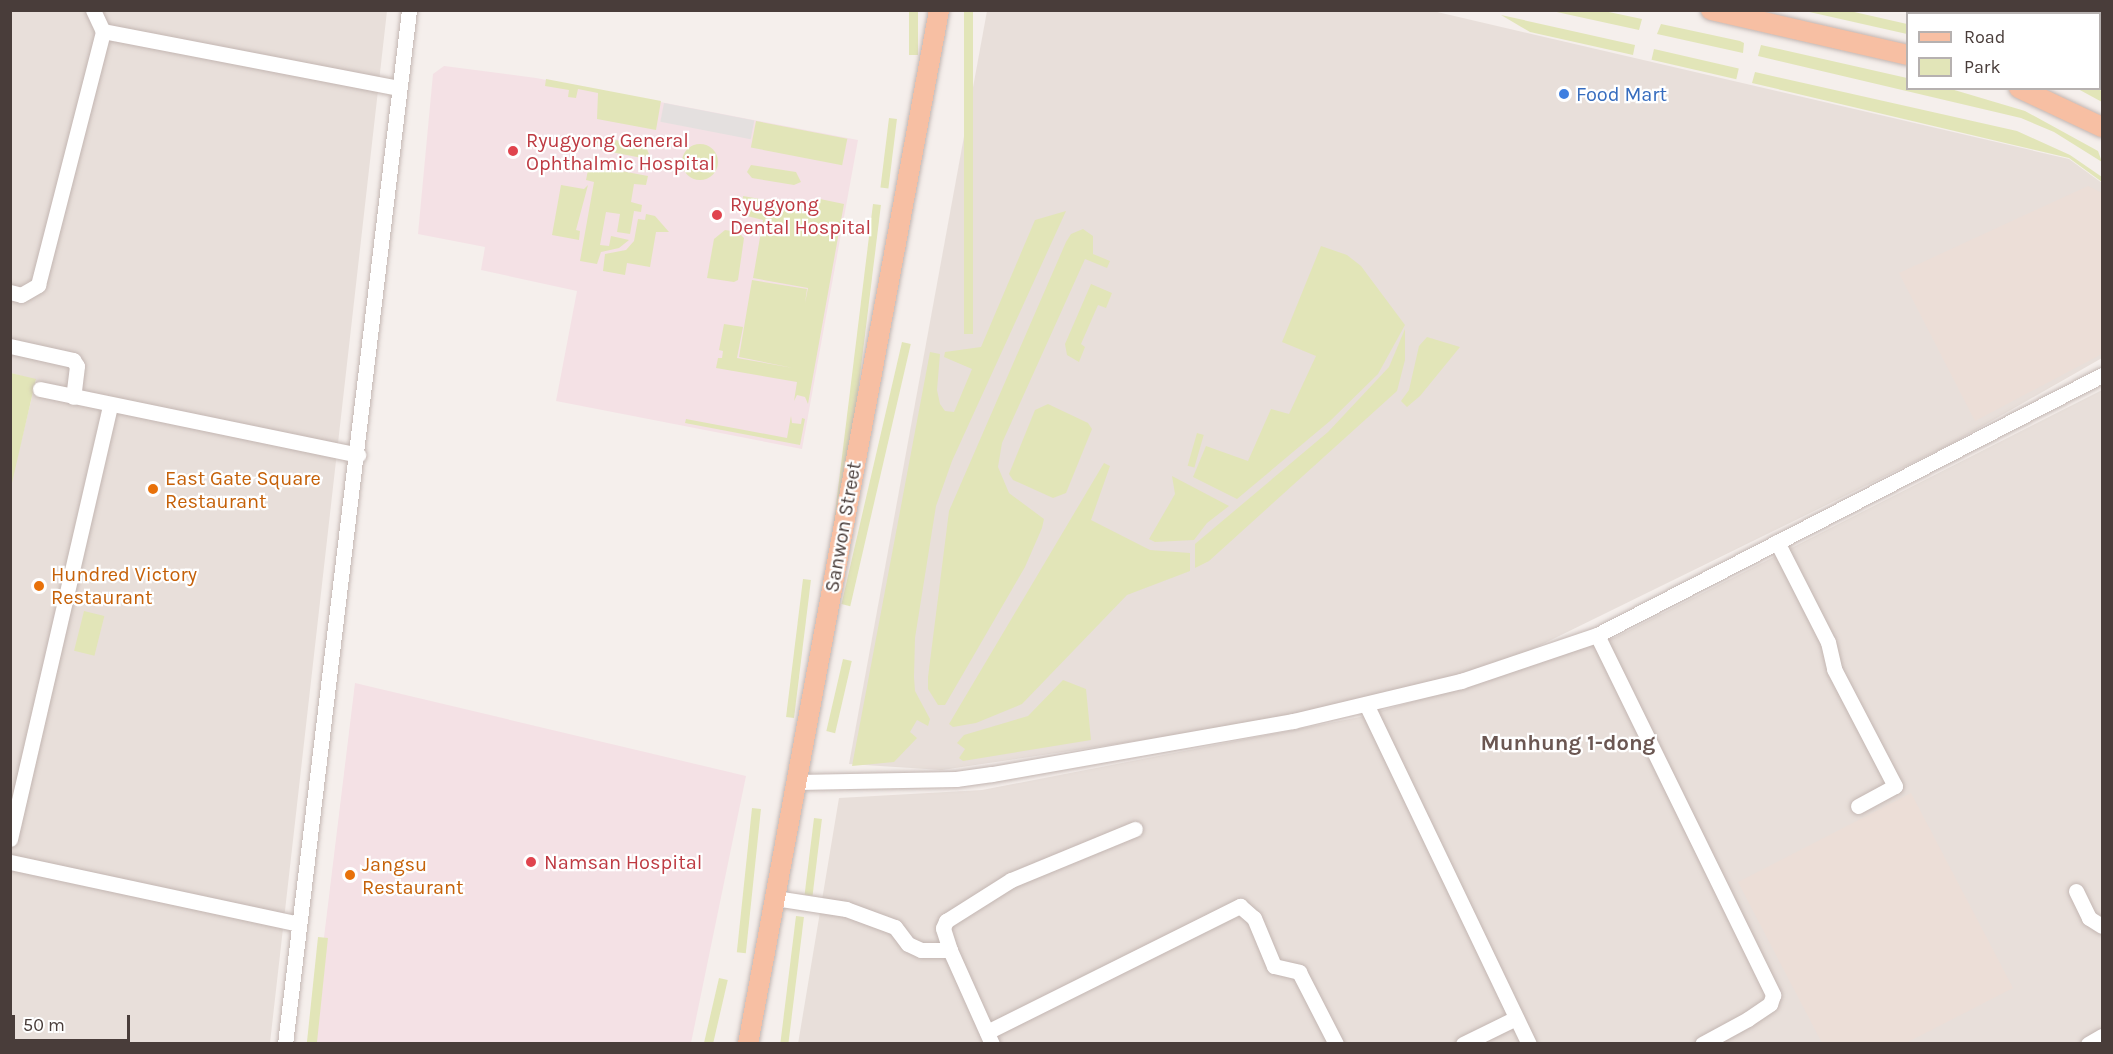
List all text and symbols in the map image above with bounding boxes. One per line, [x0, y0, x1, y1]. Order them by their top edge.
legend [1906, 12, 2101, 90]
text: Road [1964, 26, 2005, 48]
text: Park [1964, 56, 2001, 78]
place label: Food Mart [1576, 82, 1667, 106]
marker: Food Mart [1557, 87, 1571, 101]
place label: Ryugyong General Ophthalmic Hospital [526, 128, 715, 175]
marker: Ryugyong General Ophthalmic Hospital [504, 142, 522, 160]
place label: Ryugyong Dental Hospital [730, 192, 871, 239]
marker: Ryugyong Dental Hospital [708, 206, 726, 224]
street label: Sanwon Street [820, 460, 866, 594]
place label: East Gate Square Restaurant [165, 466, 321, 513]
marker: East Gate Square Restaurant [146, 482, 160, 496]
place label: Hundred Victory Restaurant [51, 562, 197, 609]
marker: Hundred Victory Restaurant [32, 579, 46, 593]
district label: Munhung 1-dong [1481, 731, 1655, 757]
place label: Namsan Hospital [544, 850, 702, 874]
place label: Jangsu Restaurant [362, 852, 463, 899]
marker: Namsan Hospital [522, 853, 540, 871]
marker: Jangsu Restaurant [343, 868, 357, 882]
scale bar [15, 1003, 134, 1041]
text: 50 m [23, 1014, 65, 1036]

